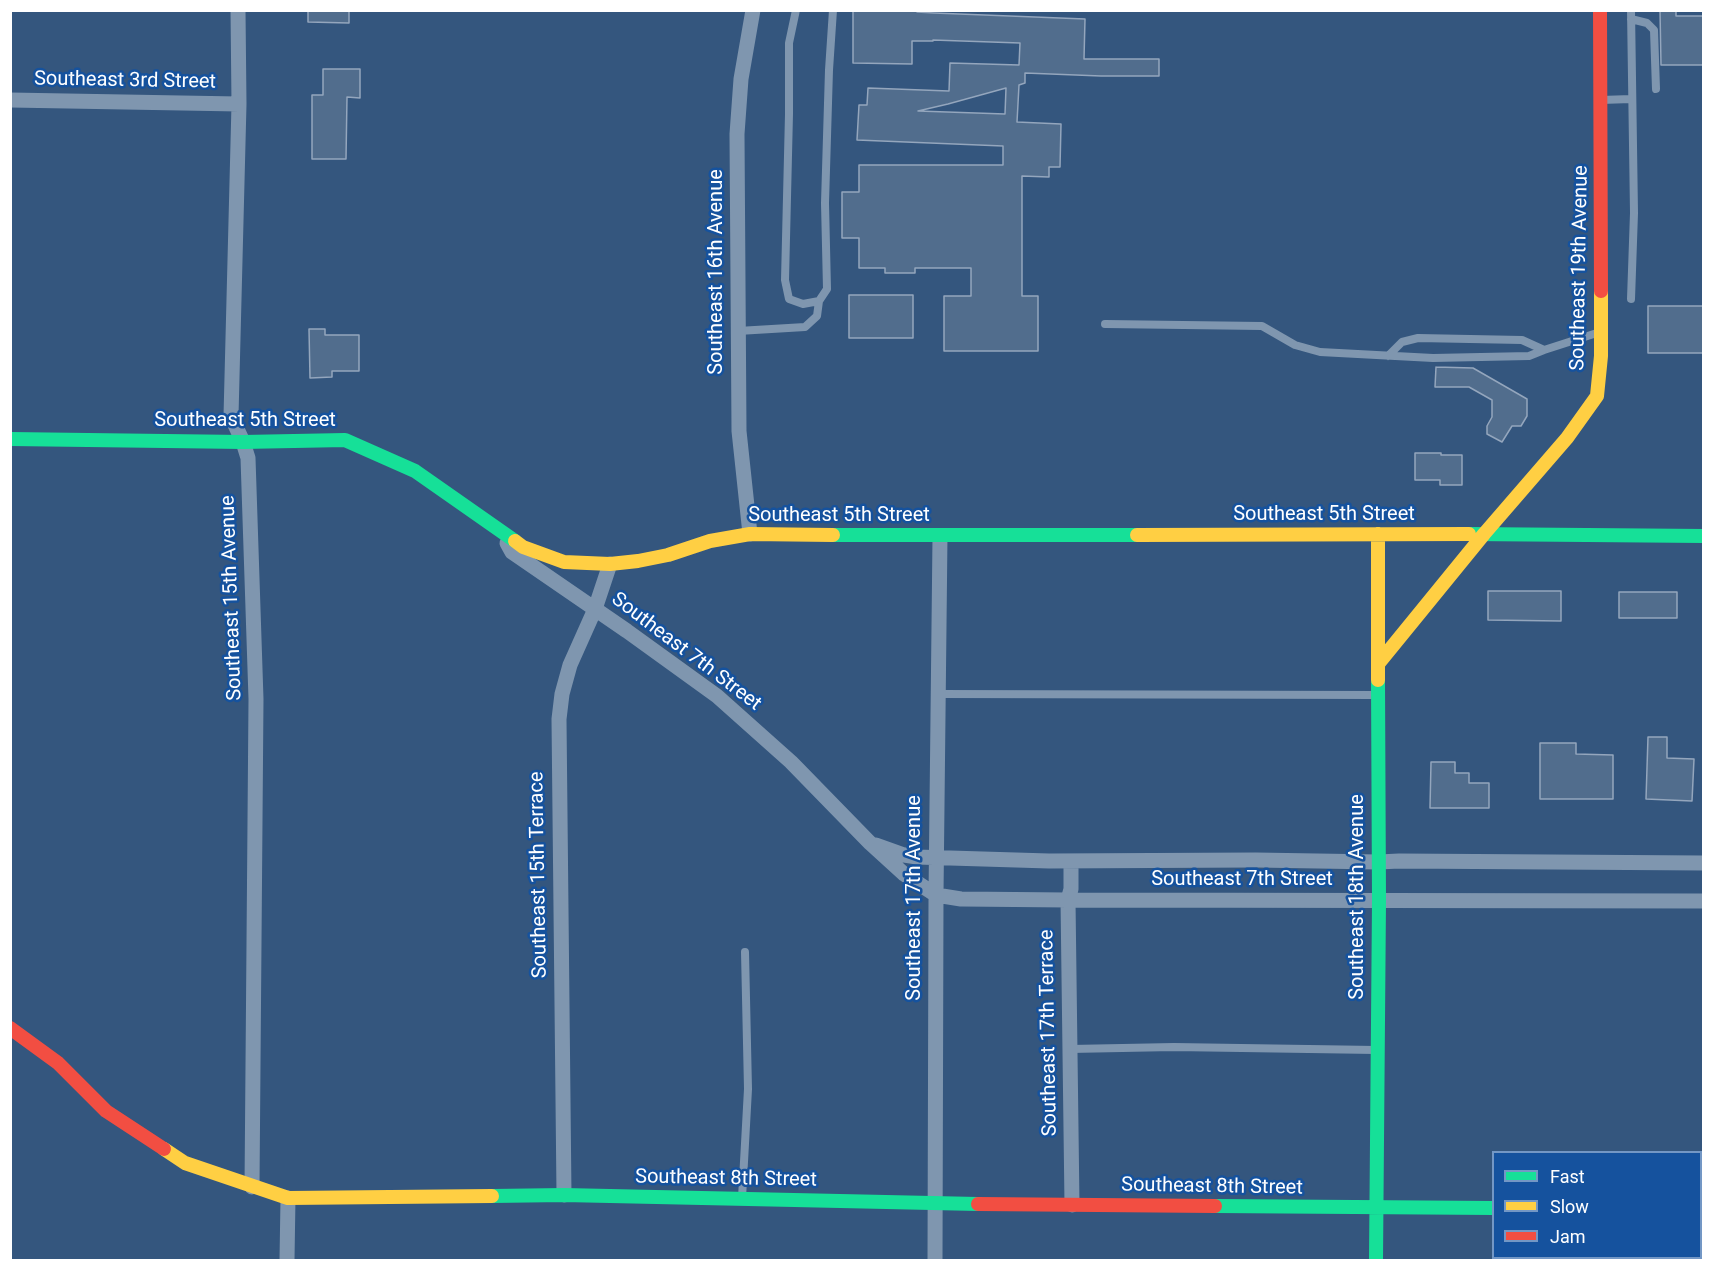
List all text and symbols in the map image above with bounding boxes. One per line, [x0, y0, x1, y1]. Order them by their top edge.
street label: Southeast 3rd Street [34, 67, 216, 95]
street label: Southeast 19th Avenue [1566, 165, 1594, 371]
street label: Southeast 16th Avenue [705, 169, 729, 375]
street label: Southeast 5th Street [154, 409, 336, 433]
street label: Southeast 15th Avenue [216, 495, 248, 701]
street label: Southeast 5th Street [1233, 503, 1415, 527]
street label: Southeast 5th Street [748, 504, 930, 528]
street label: Southeast 7th Street [606, 588, 766, 716]
street label: Southeast 15th Terrace [525, 771, 553, 979]
street label: Southeast 18th Avenue [1346, 794, 1370, 1000]
street label: Southeast 17th Avenue [903, 795, 927, 1001]
street label: Southeast 7th Street [1151, 868, 1333, 892]
street label: Southeast 17th Terrace [1035, 929, 1063, 1137]
legend [1492, 1151, 1702, 1259]
street label: Southeast 8th Street [635, 1165, 817, 1193]
text: Fast [1550, 1166, 1585, 1187]
street label: Southeast 8th Street [1121, 1173, 1303, 1201]
text: Slow [1550, 1196, 1589, 1217]
text: Jam [1550, 1226, 1586, 1247]

